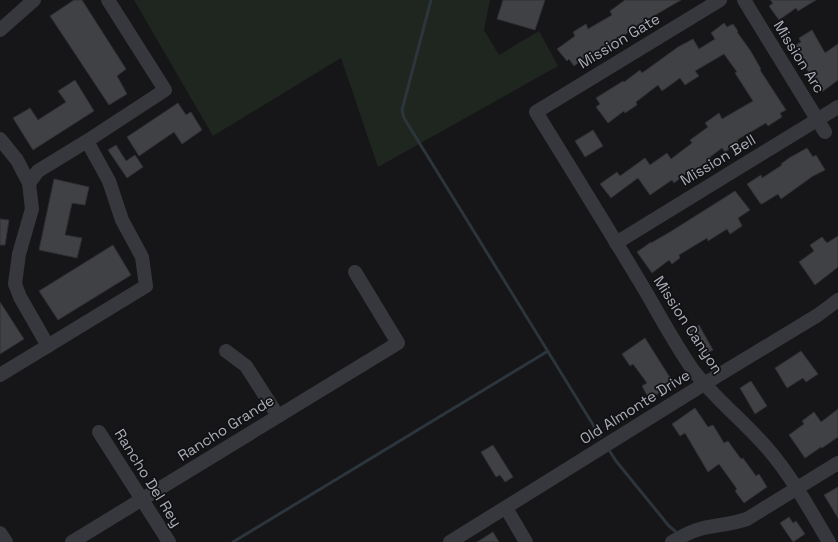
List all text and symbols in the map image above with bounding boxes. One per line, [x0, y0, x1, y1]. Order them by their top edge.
street label: Mission Gate [574, 9, 663, 72]
street label: Mission Arc [770, 17, 829, 97]
street label: Mission Bell [677, 130, 759, 190]
street label: Mission Canyon [650, 272, 727, 377]
street label: Old Almonte Drive [576, 365, 694, 448]
street label: Rancho Grande [174, 390, 278, 465]
street label: Rancho Del Rey [111, 425, 186, 530]

